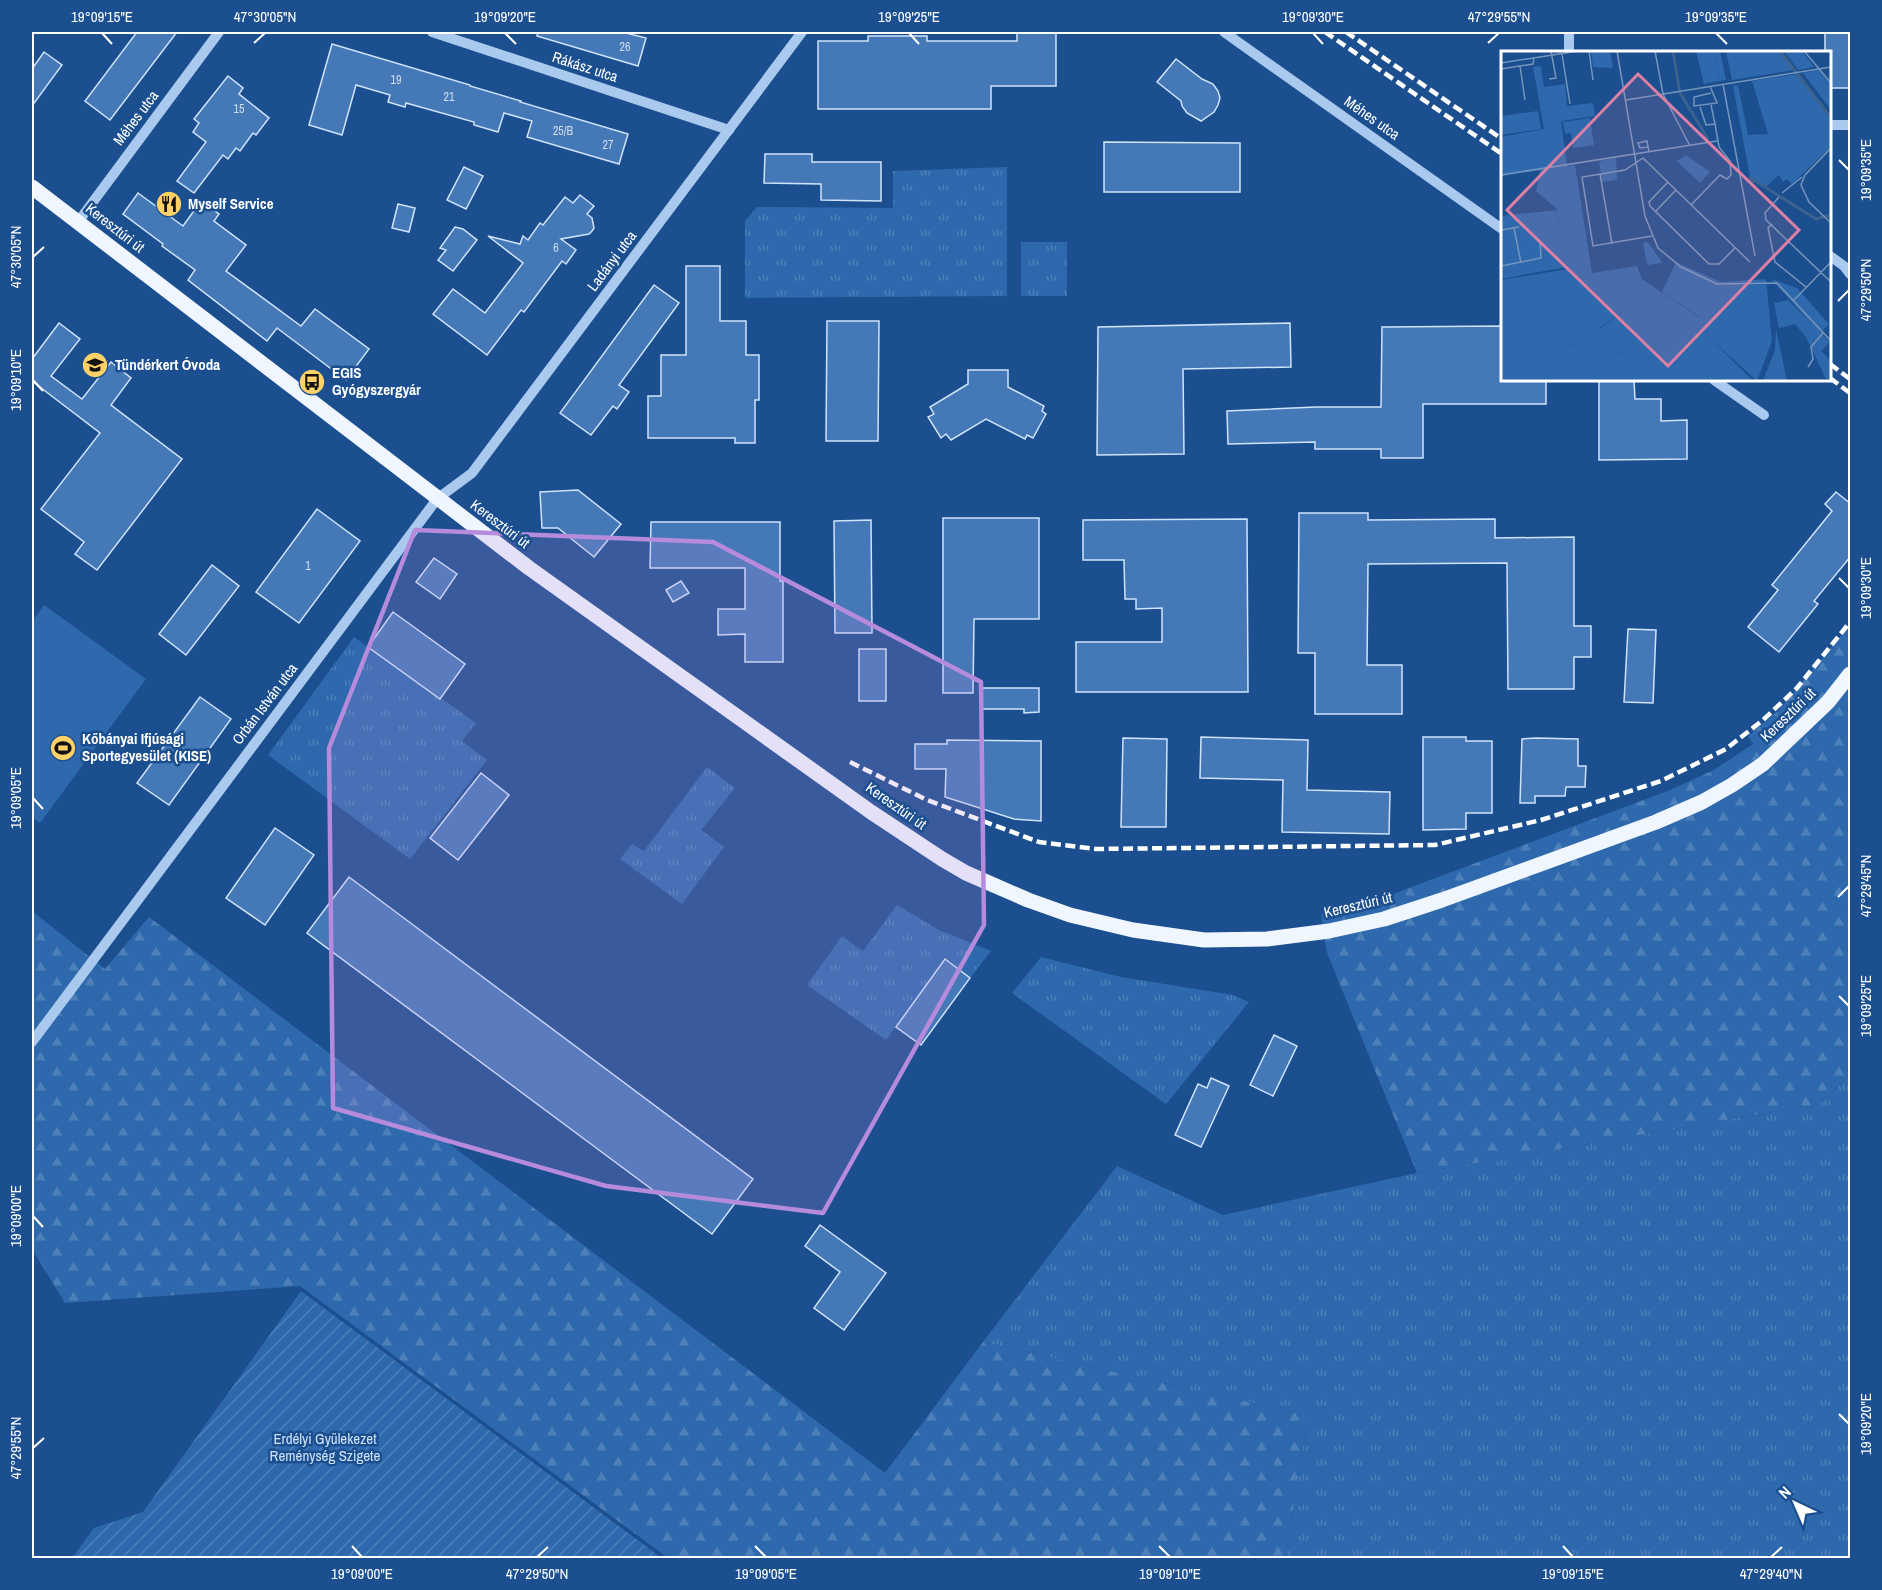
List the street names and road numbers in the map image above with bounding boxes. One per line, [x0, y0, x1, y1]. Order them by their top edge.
street label: Rákász utca [550, 46, 621, 87]
street label: Méhes utca [108, 86, 163, 149]
street label: Méhes utca [1340, 91, 1404, 145]
street label: Keresztúri út [81, 198, 150, 258]
street label: Ladányi utca [582, 226, 641, 295]
street label: Keresztúri út [466, 494, 535, 553]
street label: Orbán István utca [227, 658, 302, 749]
street label: Keresztúri út [1755, 682, 1820, 746]
street label: Keresztúri út [862, 777, 931, 835]
street label: Keresztúri út [1322, 886, 1395, 923]

